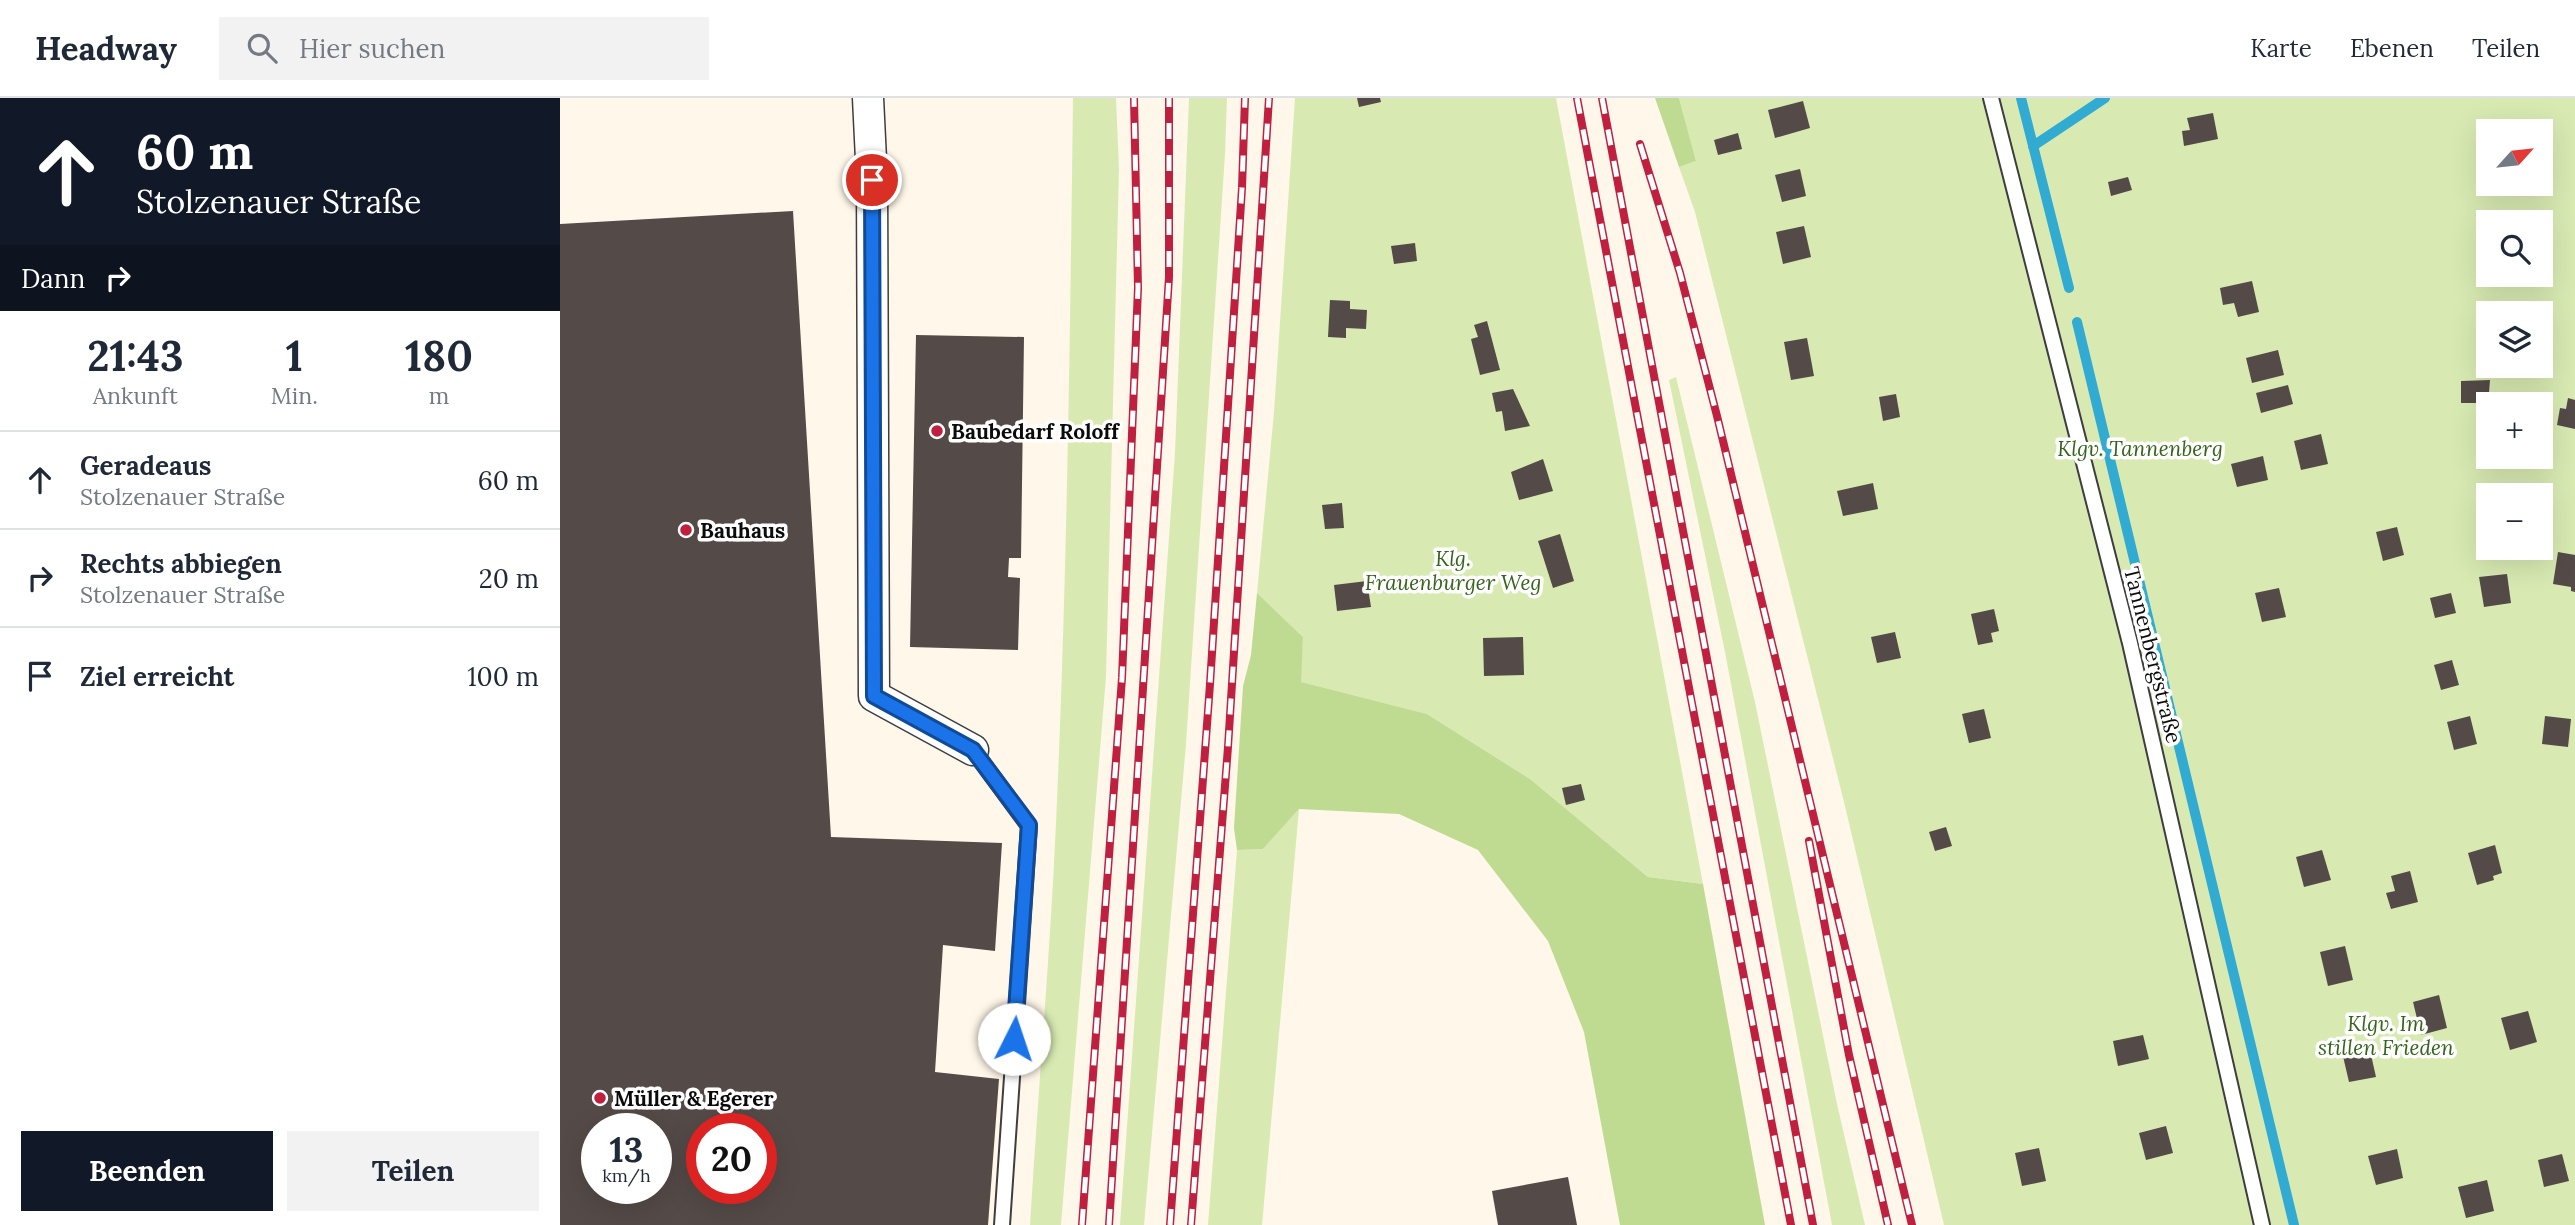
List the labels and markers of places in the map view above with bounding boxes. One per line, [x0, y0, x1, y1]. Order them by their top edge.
pin [842, 150, 902, 210]
place label: Baubedarf Roloff [951, 418, 1120, 445]
marker: Baubedarf Roloff [929, 423, 945, 439]
place label: Bauhaus [700, 517, 785, 544]
marker: Bauhaus [678, 522, 694, 538]
place label: Müller & Egerer [614, 1085, 774, 1112]
marker: Müller & Egerer [592, 1090, 608, 1106]

